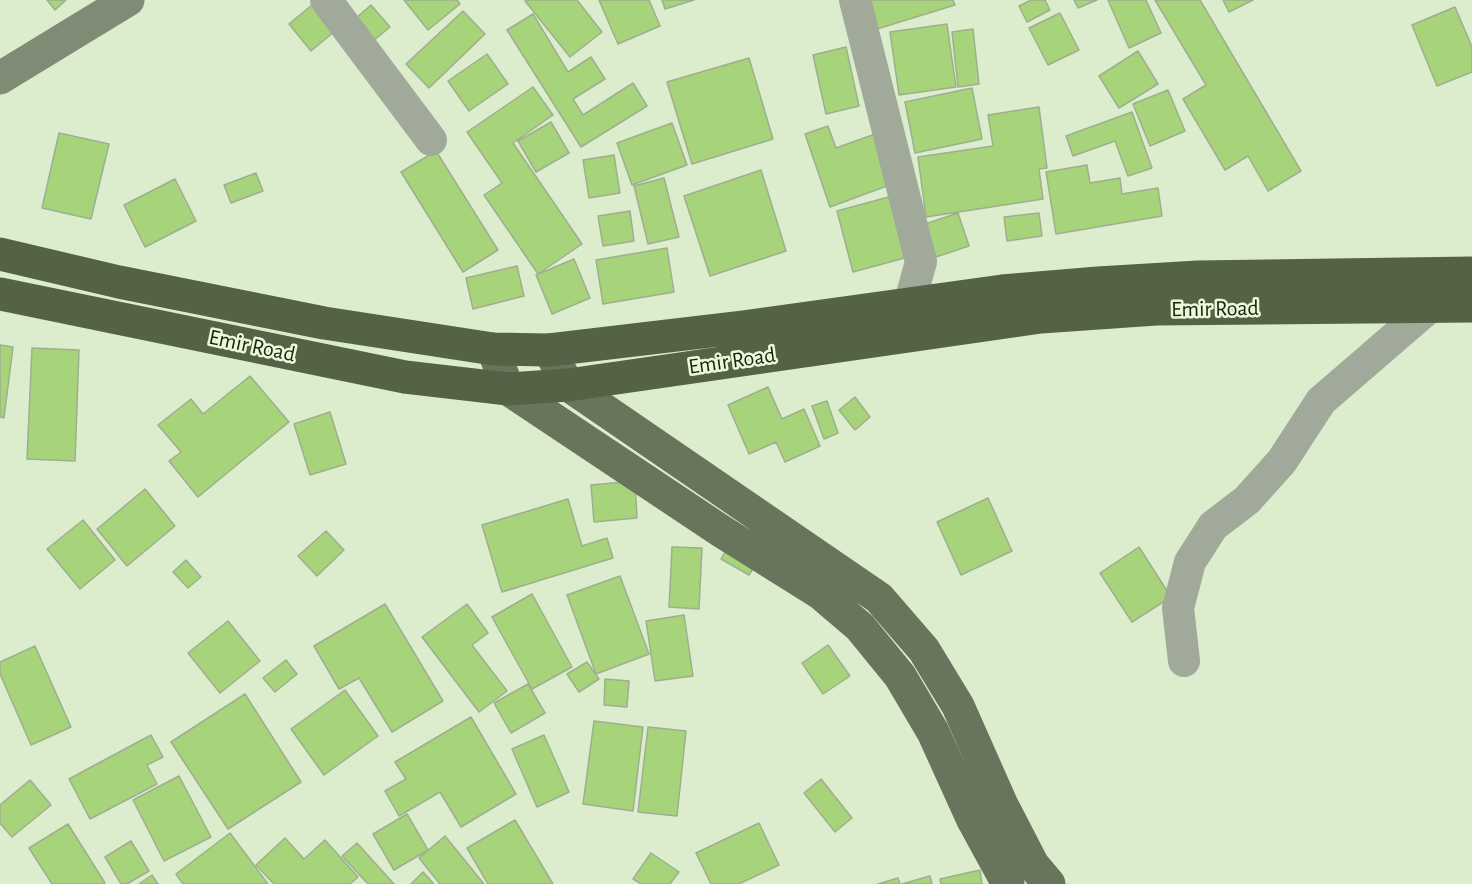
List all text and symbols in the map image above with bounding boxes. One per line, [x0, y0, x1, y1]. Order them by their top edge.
street label: Emir Road [1171, 295, 1259, 323]
street label: Emir Road [206, 324, 298, 368]
street label: Emir Road [687, 342, 777, 380]

